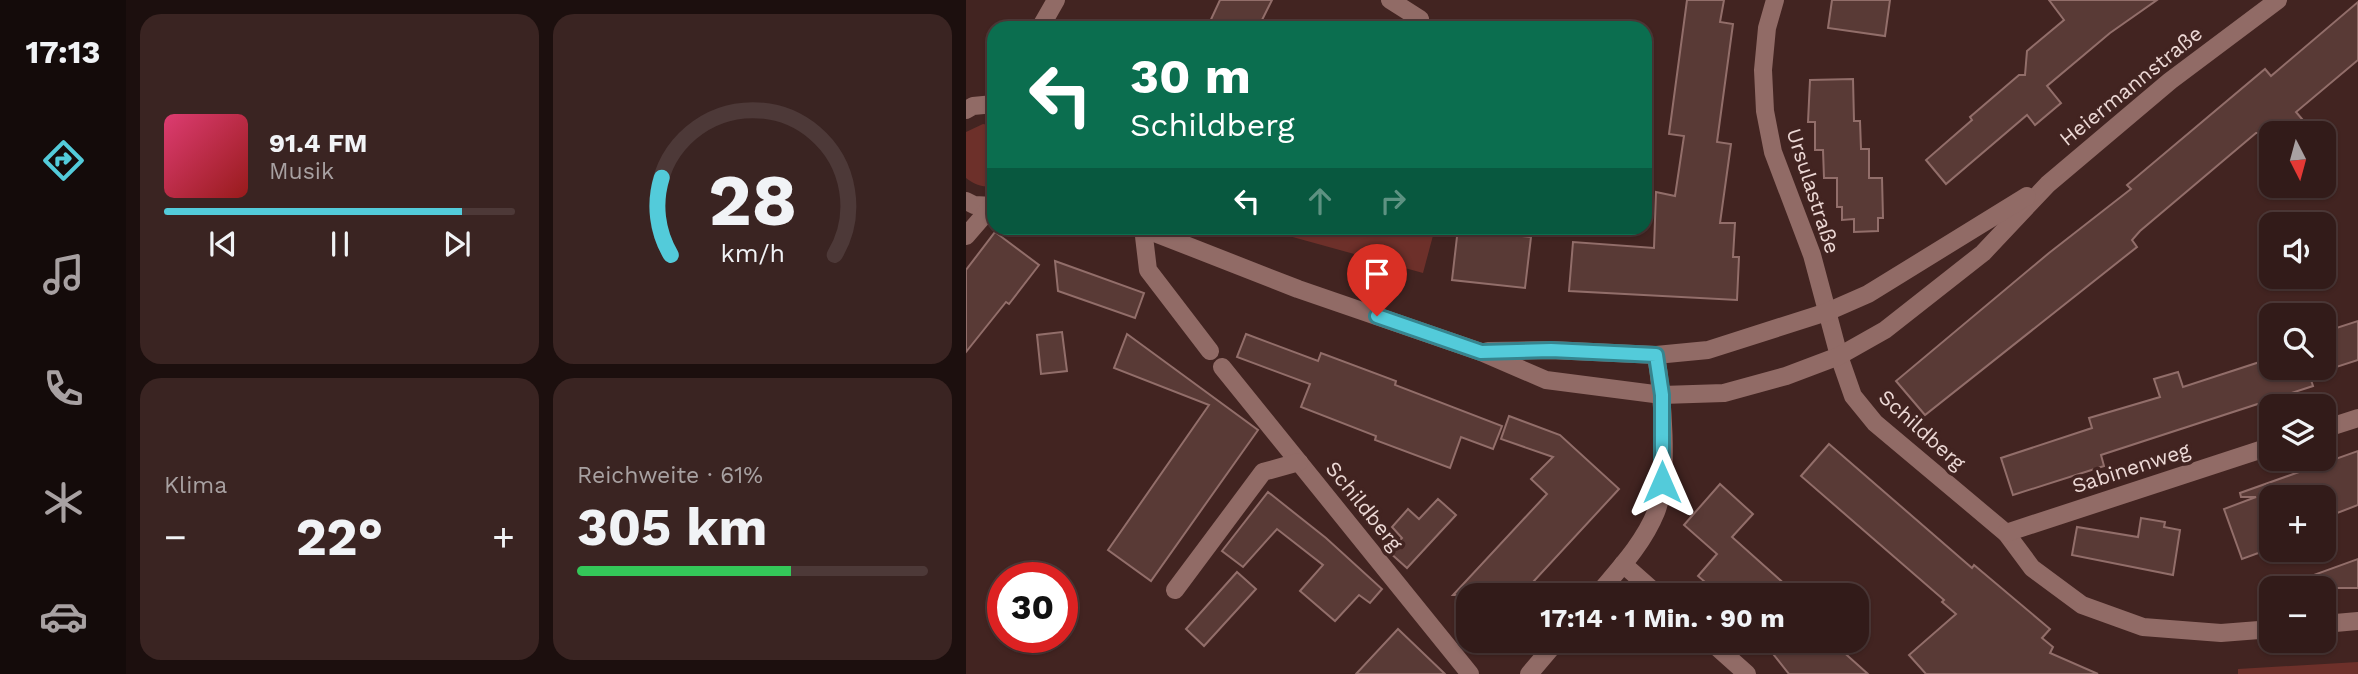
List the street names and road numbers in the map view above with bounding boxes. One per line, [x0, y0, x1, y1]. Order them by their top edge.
street label: Heiermannstraße [2054, 20, 2207, 151]
street label: Ursulastraße [1781, 125, 1846, 257]
street label: Schildberg [1874, 384, 1971, 476]
street label: Sabinenweg [2069, 436, 2194, 498]
street label: Schildberg [1321, 456, 1409, 556]

